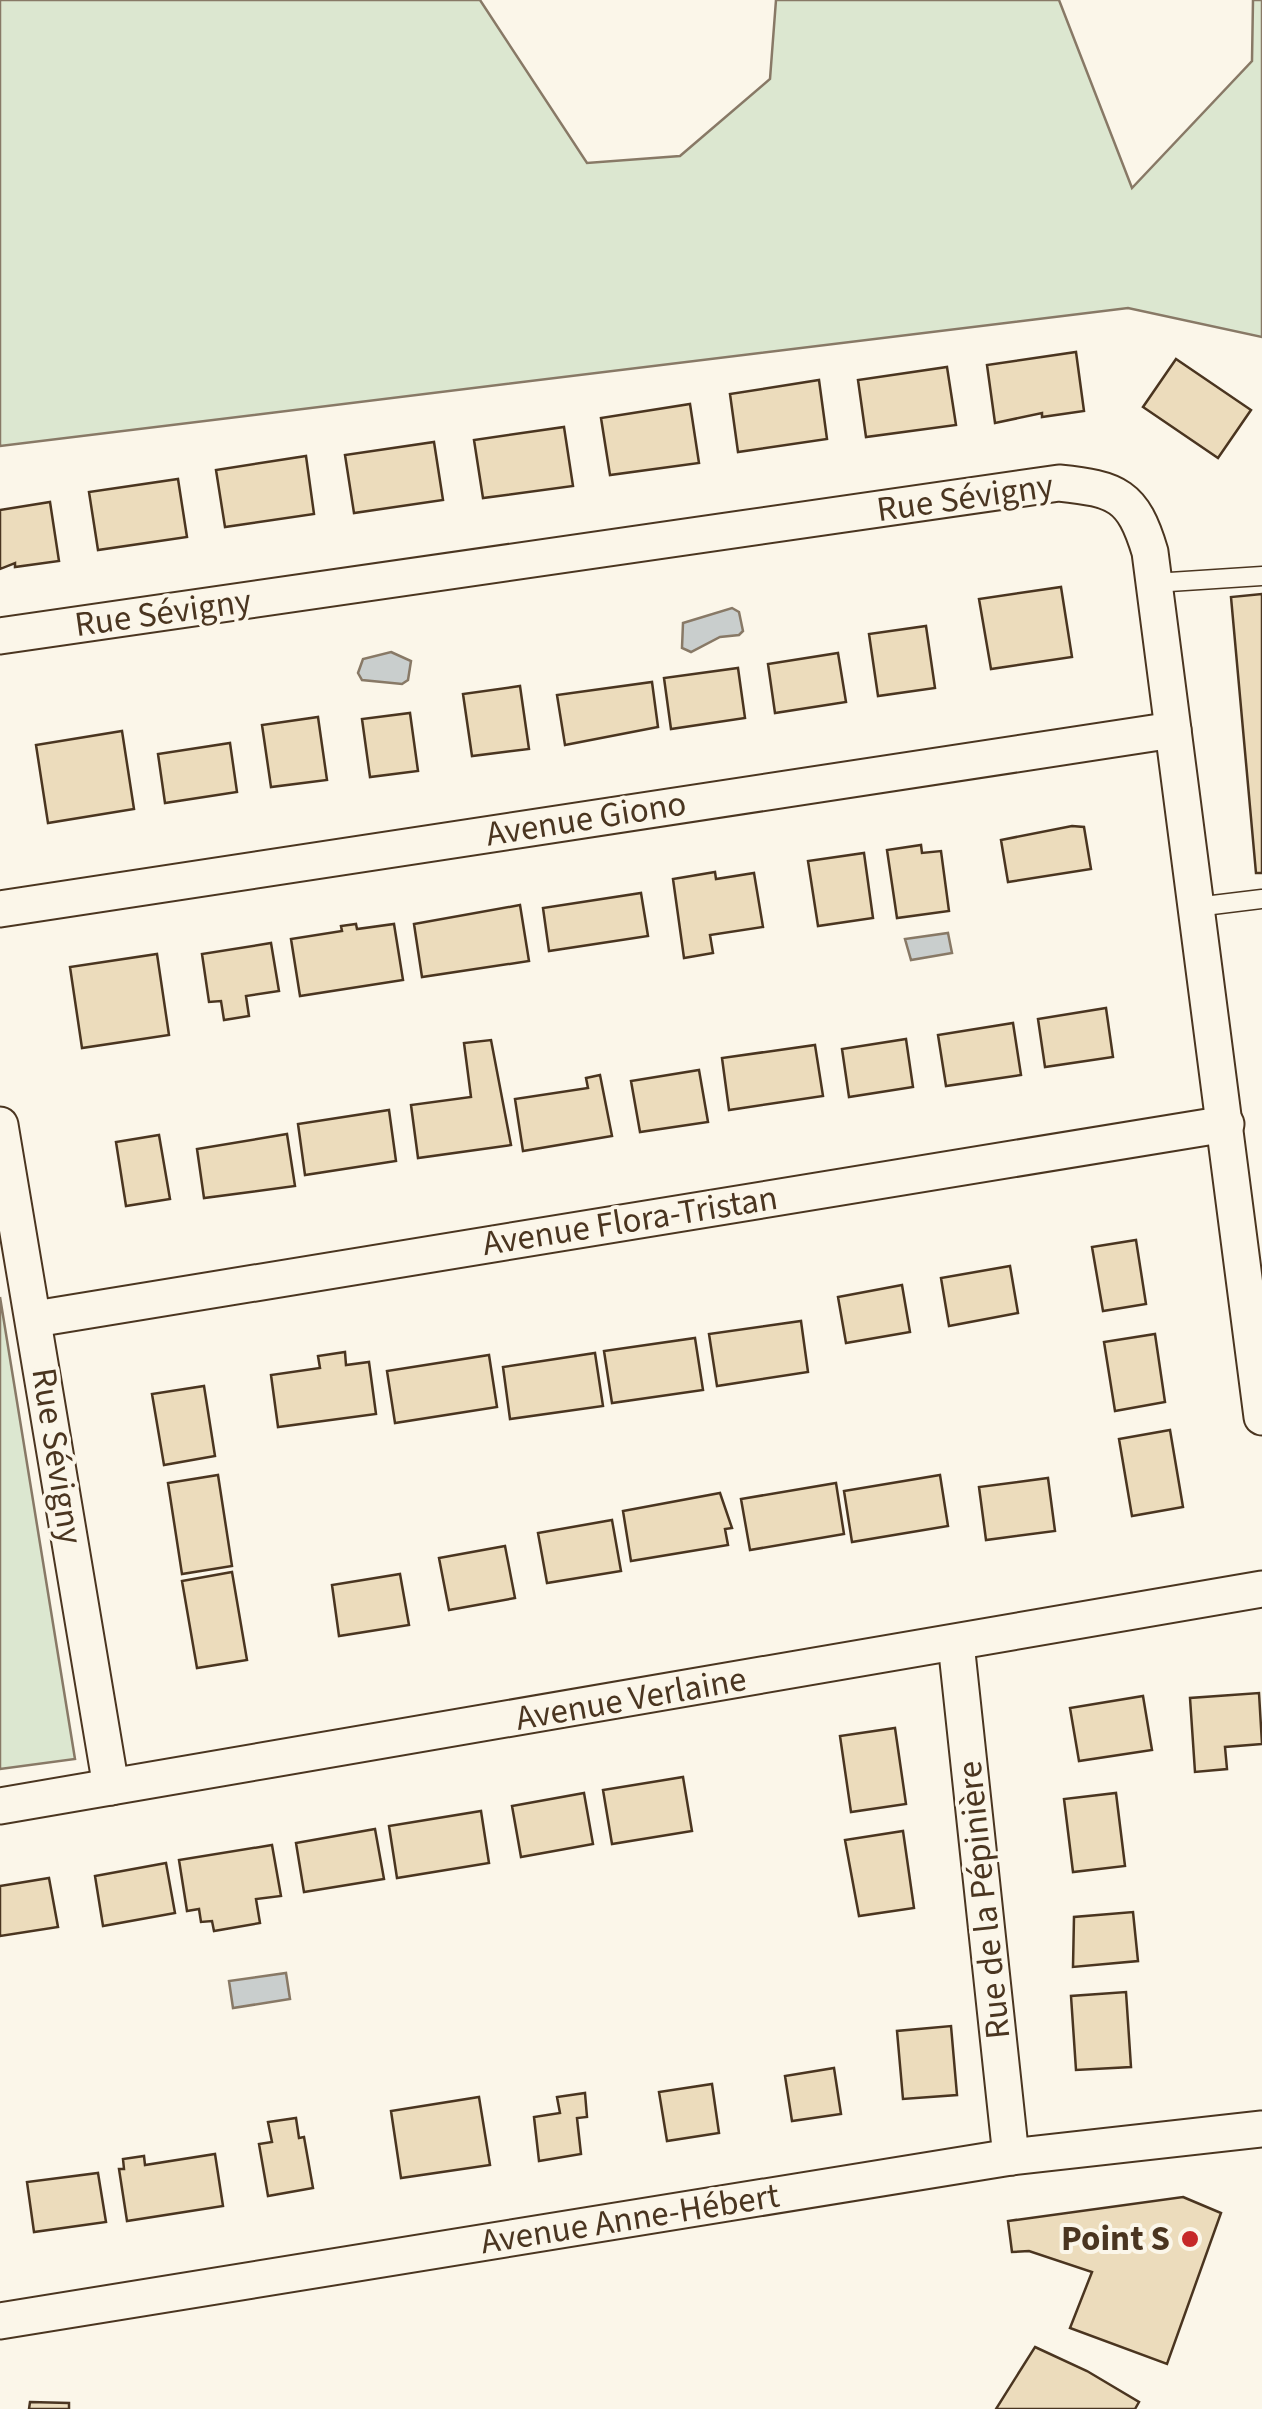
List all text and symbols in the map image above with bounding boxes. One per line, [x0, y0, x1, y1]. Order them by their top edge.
street label: Rue Sévigny [874, 461, 1056, 535]
street label: Rue Sévigny [72, 576, 254, 650]
street label: Avenue Giono [482, 778, 690, 860]
street label: Avenue Flora-Tristan [479, 1173, 781, 1269]
street label: Rue Sévigny [18, 1364, 96, 1548]
street label: Avenue Verlaine [512, 1654, 750, 1744]
street label: Rue de la Pépinière [945, 1758, 1023, 2042]
street label: Avenue Anne-Hébert [477, 2171, 783, 2267]
place label: Point S [1061, 2214, 1170, 2264]
marker: Point S [1179, 2228, 1201, 2250]

